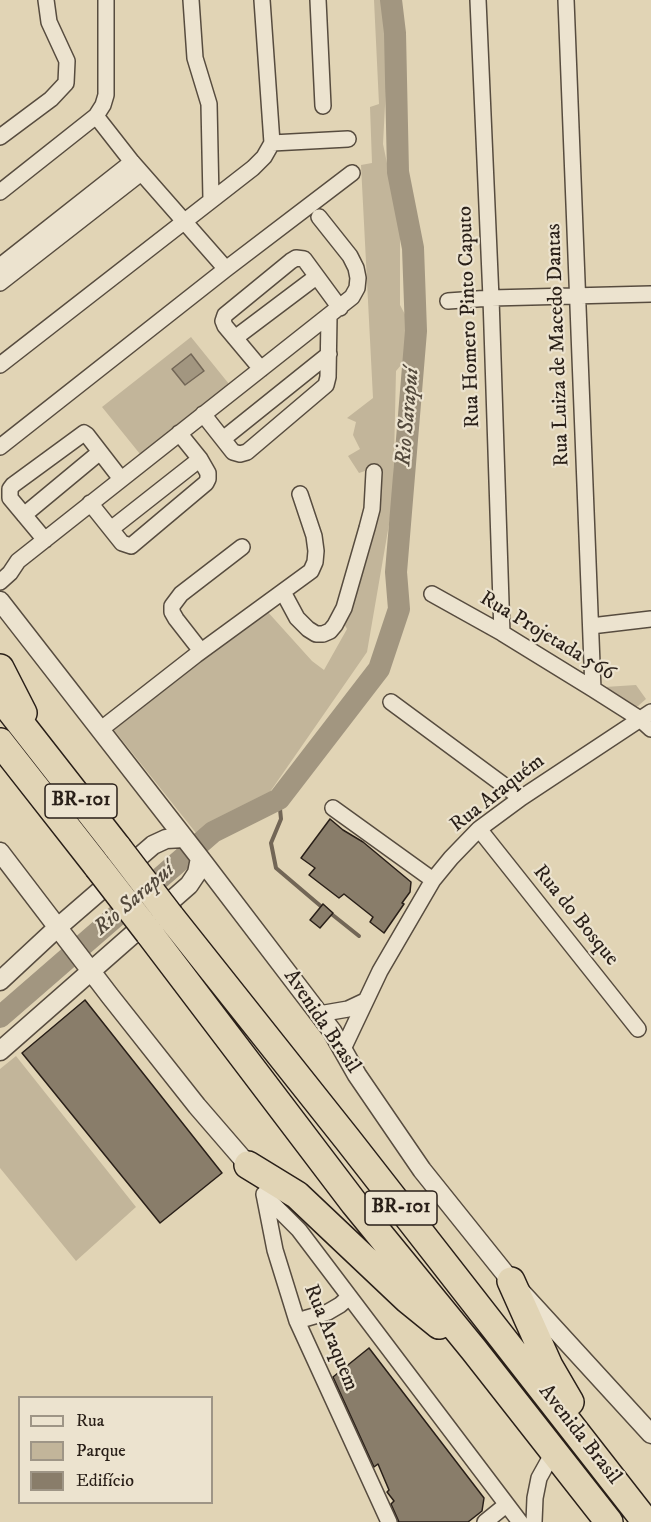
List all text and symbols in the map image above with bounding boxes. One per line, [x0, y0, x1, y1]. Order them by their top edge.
street label: Rua Homero Pinto Caputo [454, 205, 486, 429]
street label: Rua Luiza de Macedo Dantas [542, 223, 576, 467]
water label: Rio Sarapuí [392, 367, 426, 467]
street label: Rua Projetada 566 [475, 587, 619, 687]
street label: Rua Araquém [446, 749, 550, 839]
road number: BR-101 [45, 784, 117, 818]
water label: Rio Sarapuí [89, 858, 181, 942]
street label: Rua do Bosque [527, 860, 623, 972]
street label: Avenida Brasil [277, 965, 365, 1079]
road number: BR-101 [365, 1191, 437, 1225]
street label: Rua Araquem [297, 1281, 363, 1395]
street label: Avenida Brasil [532, 1380, 626, 1490]
legend [18, 1396, 213, 1504]
text: Rua [76, 1410, 104, 1432]
text: Parque [76, 1440, 126, 1462]
text: Edifício [76, 1470, 134, 1492]

